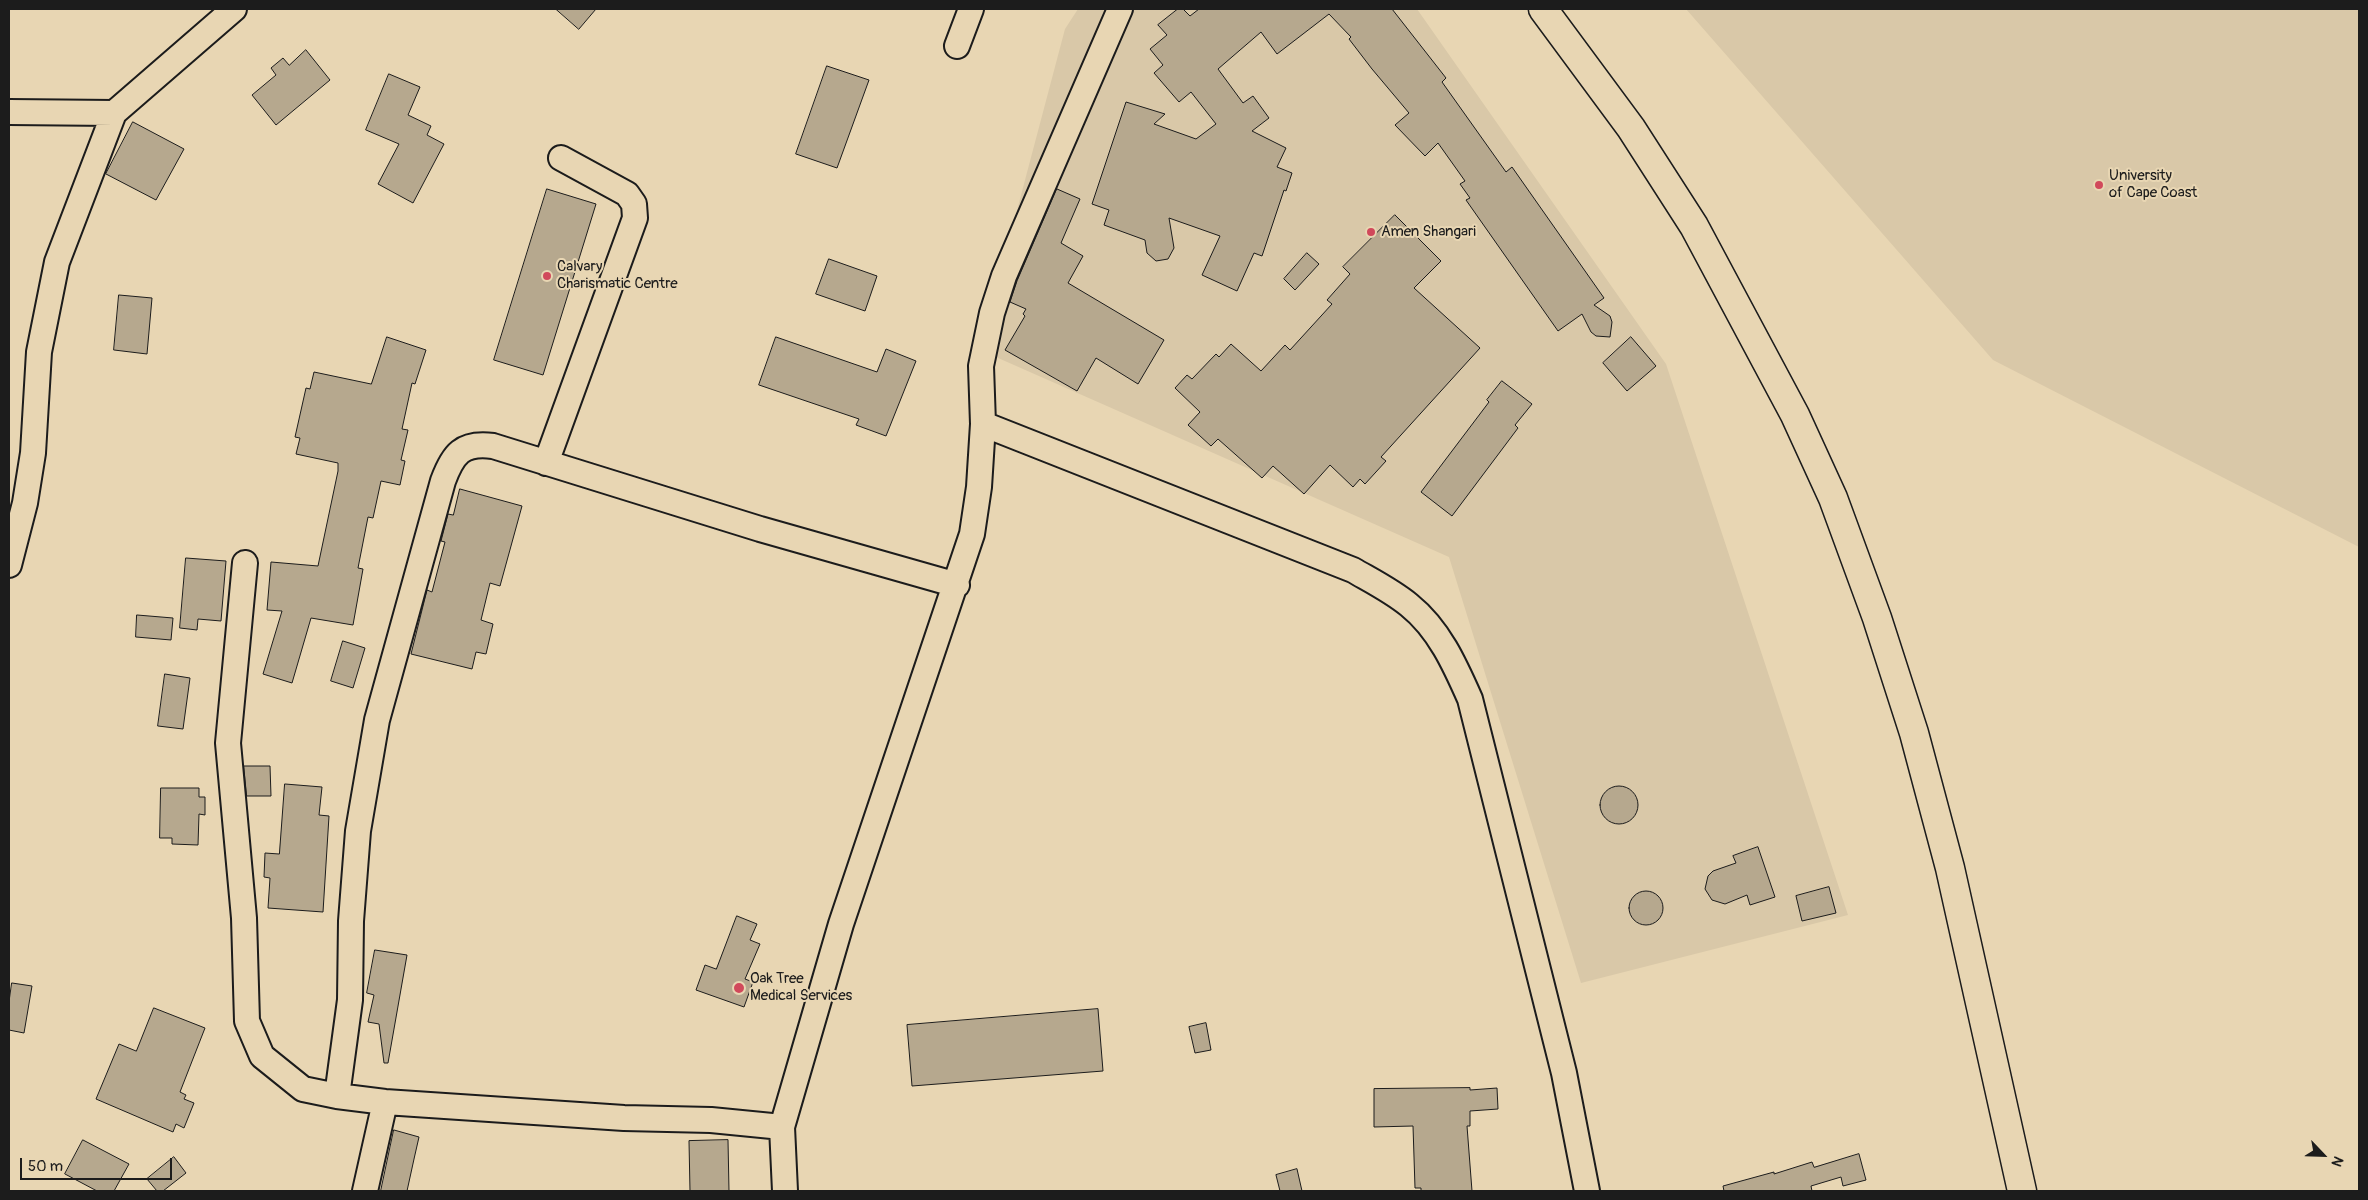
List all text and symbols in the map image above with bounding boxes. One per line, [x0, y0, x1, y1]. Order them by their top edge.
place label: University of Cape Coast [2109, 167, 2197, 202]
marker: University of Cape Coast [2093, 179, 2105, 191]
place label: Amen Shangari [1381, 223, 1476, 241]
marker: Amen Shangari [1365, 226, 1377, 238]
place label: Calvary Charismatic Centre [557, 258, 678, 293]
marker: Calvary Charismatic Centre [541, 270, 553, 282]
place label: Oak Tree Medical Services [750, 970, 852, 1005]
marker: Oak Tree Medical Services [732, 981, 746, 995]
north arrow [2298, 1130, 2348, 1180]
scale bar [22, 1148, 175, 1180]
text: N [2327, 1154, 2347, 1169]
text: 50 m [28, 1157, 63, 1176]

